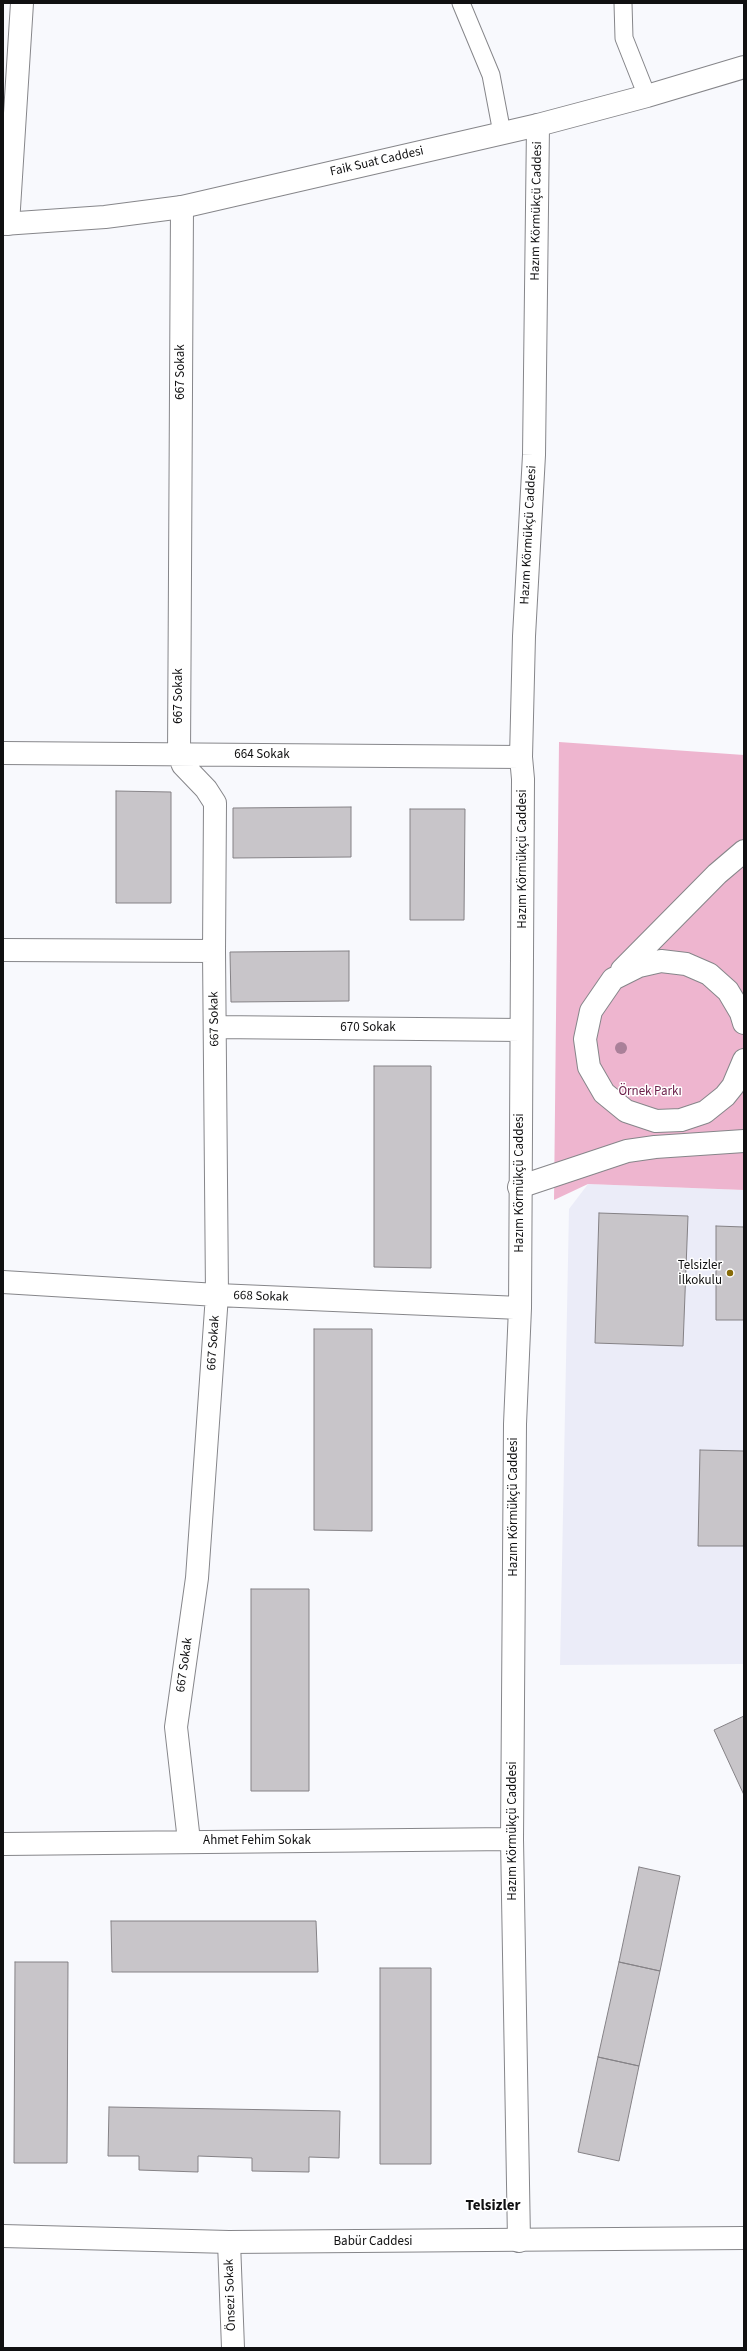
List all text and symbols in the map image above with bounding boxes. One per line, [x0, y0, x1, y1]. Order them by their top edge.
street label: Hazım Körmükçü Caddesi [528, 141, 546, 281]
street label: Faik Suat Caddesi [329, 144, 425, 180]
street label: 667 Sokak [173, 344, 189, 400]
street label: Hazım Körmükçü Caddesi [518, 465, 540, 605]
street label: 667 Sokak [171, 668, 187, 724]
street label: 664 Sokak [234, 747, 290, 763]
street label: Hazım Körmükçü Caddesi [515, 789, 531, 929]
street label: 667 Sokak [207, 991, 223, 1047]
street label: 670 Sokak [340, 1020, 396, 1036]
park label: Örnek Parkı [618, 1084, 682, 1100]
street label: Hazım Körmükçü Caddesi [512, 1113, 528, 1253]
place label: Telsizler İlkokulu [678, 1258, 722, 1289]
marker: Telsizler İlkokulu [725, 1268, 735, 1278]
street label: 668 Sokak [233, 1288, 289, 1306]
street label: 667 Sokak [204, 1315, 224, 1371]
street label: Hazım Körmükçü Caddesi [506, 1437, 522, 1577]
street label: 667 Sokak [173, 1637, 197, 1693]
street label: Hazım Körmükçü Caddesi [505, 1761, 521, 1901]
street label: Ahmet Fehim Sokak [203, 1833, 311, 1849]
district label: Telsizler [466, 2198, 520, 2216]
street label: Babür Caddesi [333, 2234, 413, 2250]
street label: Önsezi Sokak [222, 2259, 240, 2331]

